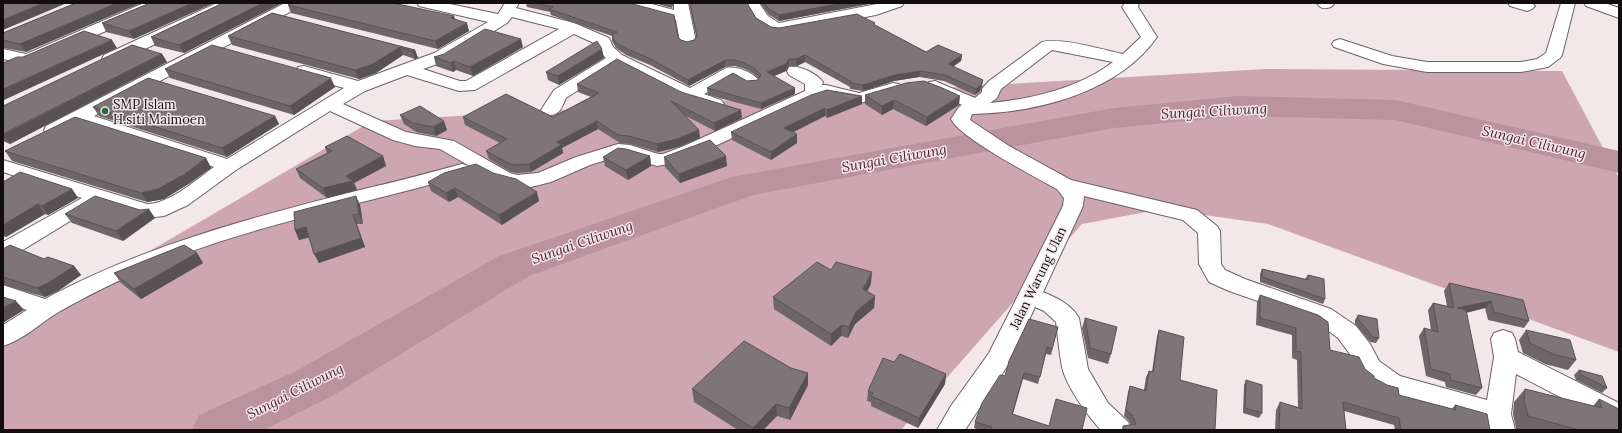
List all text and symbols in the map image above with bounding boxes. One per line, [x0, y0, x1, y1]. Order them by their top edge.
place label: SMP Islam H.siti Maimoen [113, 96, 205, 128]
water label: Sungai Ciliwung [1161, 99, 1267, 123]
marker: SMP Islam H.siti Maimoen [100, 106, 110, 116]
water label: Sungai Ciliwung [1480, 121, 1588, 163]
water label: Sungai Ciliwung [840, 140, 948, 176]
water label: Sungai Ciliwung [529, 216, 635, 268]
street label: Jalan Warung Ulan [1005, 224, 1070, 333]
water label: Sungai Ciliwung [244, 359, 346, 423]

